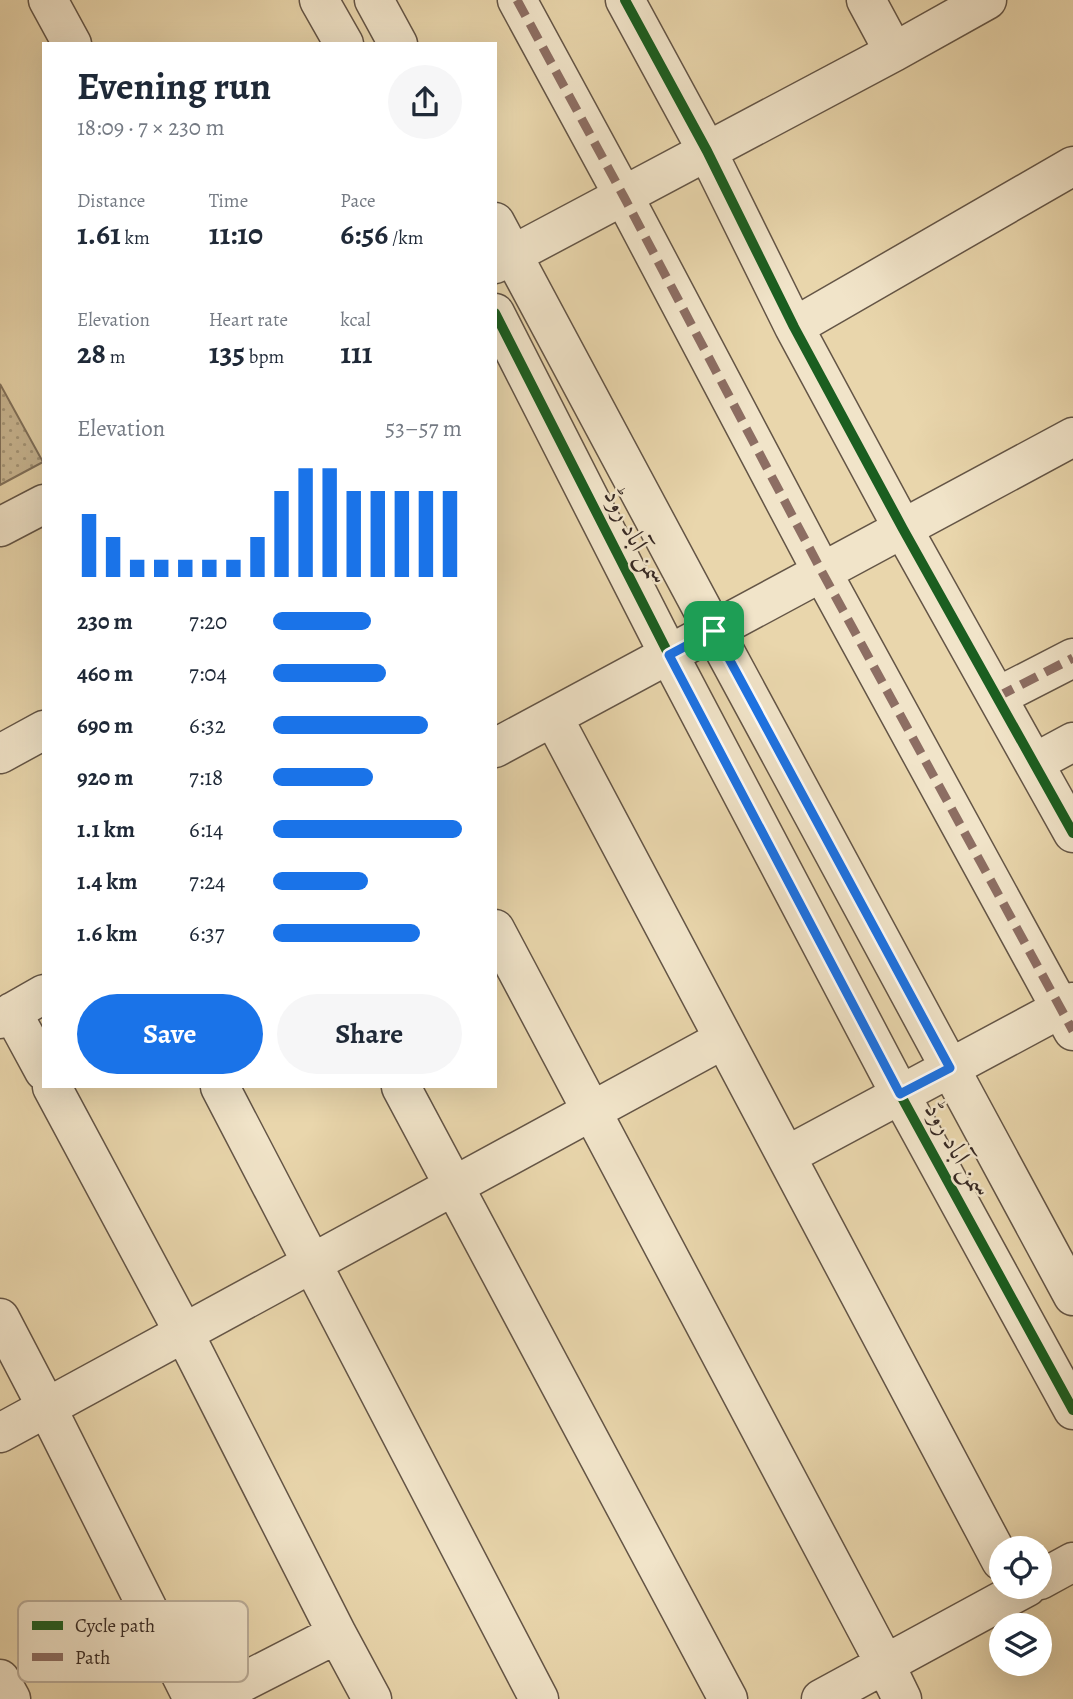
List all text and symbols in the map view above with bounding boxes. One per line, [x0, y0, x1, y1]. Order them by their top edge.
text: Evening run [77, 60, 271, 112]
button: share [388, 65, 462, 139]
text: 18:09 · 7 × 230 m [77, 112, 225, 143]
text: Distance [77, 188, 145, 214]
text: Time [209, 188, 248, 214]
text: Pace [340, 188, 376, 214]
text: 1.61 [77, 214, 121, 254]
text: 11:10 [209, 214, 263, 254]
text: 6:56 [340, 214, 388, 254]
text: km [121, 225, 150, 251]
text: /km [388, 225, 424, 251]
text: Elevation [77, 307, 150, 333]
text: Heart rate [209, 307, 288, 333]
text: kcal [340, 307, 371, 333]
text: 28 [77, 333, 106, 373]
text: 135 [209, 333, 245, 373]
text: 111 [340, 333, 373, 373]
text: m [106, 344, 125, 370]
text: bpm [245, 344, 284, 370]
text: Elevation [77, 413, 165, 444]
text: 53–57 m [385, 413, 462, 444]
street label: سمن آباد روڈ [596, 482, 674, 592]
pin [684, 601, 744, 661]
text: 230 m [77, 606, 133, 637]
text: 7:20 [189, 606, 227, 637]
icon: arrive [695, 612, 733, 650]
text: 460 m [77, 658, 133, 689]
text: 7:04 [189, 658, 227, 689]
text: 690 m [77, 710, 133, 741]
text: 6:32 [189, 710, 226, 741]
text: 920 m [77, 762, 134, 793]
text: 7:18 [189, 762, 223, 793]
text: 1.1 km [77, 814, 135, 845]
text: 6:14 [189, 814, 223, 845]
text: 1.4 km [77, 866, 138, 897]
text: 7:24 [189, 866, 225, 897]
text: 1.6 km [77, 918, 137, 949]
text: 6:37 [189, 918, 224, 949]
button: Save [77, 994, 263, 1074]
button: Share [277, 994, 462, 1074]
street label: سمن آباد روڈ [916, 1096, 998, 1204]
map controls [989, 1536, 1052, 1676]
button: locate [989, 1536, 1052, 1599]
legend [18, 1601, 248, 1682]
text: Cycle path [75, 1613, 155, 1639]
button: layers [989, 1613, 1052, 1676]
text: Path [75, 1645, 110, 1671]

